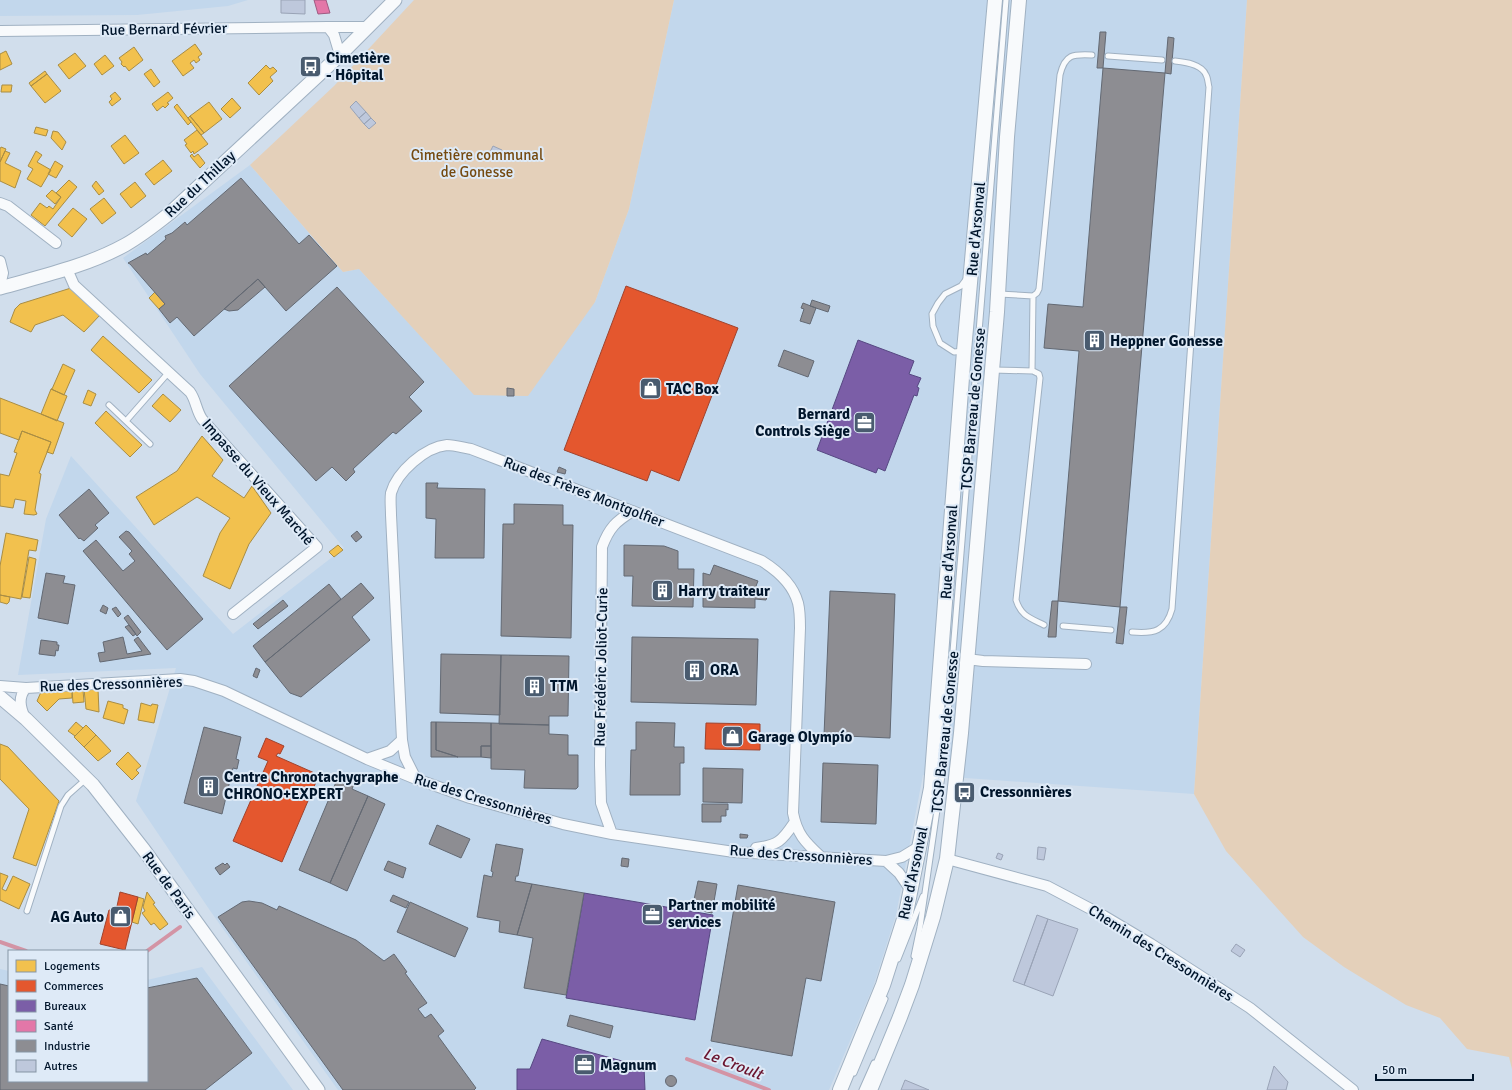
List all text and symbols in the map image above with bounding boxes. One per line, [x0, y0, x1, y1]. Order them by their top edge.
street label: Rue Bernard Février [101, 19, 228, 39]
place label: Cimetière - Hôpital [326, 49, 390, 84]
bus stop icon: Cimetière - Hôpital [297, 54, 323, 80]
park label: Cimetière communal de Gonesse [411, 146, 543, 181]
street label: Rue du Thillay [161, 147, 239, 221]
street label: Rue d'Arsonval [963, 181, 989, 277]
street label: TCSP Barreau de Gonesse [957, 327, 989, 491]
building icon: Heppner Gonesse [1081, 328, 1107, 354]
place label: Heppner Gonesse [1110, 332, 1223, 350]
shop icon: TAC Box [638, 376, 664, 402]
place label: TAC Box [666, 380, 719, 398]
place label: Bernard Controls Siège [755, 405, 850, 440]
office icon: Bernard Controls Siège [852, 410, 878, 436]
street label: Impasse du Vieux Marché [198, 415, 318, 549]
street label: Rue des Frères Montgolfier [501, 453, 667, 531]
street label: Rue d'Arsonval [937, 504, 961, 600]
building icon: Harry traiteur [650, 578, 676, 604]
place label: Harry traiteur [678, 582, 770, 600]
street label: Rue Frédéric Joliot-Curie [591, 587, 611, 747]
street label: TCSP Barreau de Gonesse [928, 650, 962, 814]
building icon: ORA [681, 657, 707, 683]
place label: ORA [710, 661, 739, 679]
street label: Rue des Cressonnières [39, 672, 183, 695]
building icon: TTM [521, 673, 547, 699]
place label: TTM [550, 677, 578, 695]
shop icon: Garage Olympío [719, 724, 745, 750]
place label: Garage Olympío [748, 728, 852, 746]
place label: Centre Chronotachygraphe CHRONO+EXPERT [224, 768, 399, 803]
street label: Rue des Cressonnières [412, 769, 554, 829]
building icon: Centre Chronotachygraphe CHRONO+EXPERT [195, 773, 221, 799]
bus stop icon: Cressonnières [952, 779, 978, 805]
place label: Cressonnières [980, 783, 1072, 801]
street label: Rue d'Arsonval [894, 825, 932, 921]
street label: Rue des Cressonnières [729, 841, 873, 869]
street label: Rue de Paris [139, 848, 200, 922]
place label: Partner mobilité services [668, 896, 776, 931]
office icon: Partner mobilité services [639, 901, 665, 927]
street label: Chemin des Cressonnières [1085, 901, 1237, 1005]
shop icon: AG Auto [107, 904, 133, 930]
place label: AG Auto [51, 908, 104, 926]
legend [8, 950, 148, 1082]
text: Logements [44, 959, 100, 974]
text: Commerces [44, 979, 104, 994]
text: Bureaux [44, 999, 87, 1014]
text: Santé [44, 1019, 73, 1034]
text: Industrie [44, 1039, 90, 1054]
water label: Le Croult [700, 1044, 767, 1085]
office icon: Magnum [572, 1052, 598, 1078]
place label: Magnum [600, 1056, 657, 1074]
scale bar [1376, 1056, 1473, 1082]
text: Autres [44, 1059, 77, 1074]
text: 50 m [1382, 1063, 1407, 1078]

